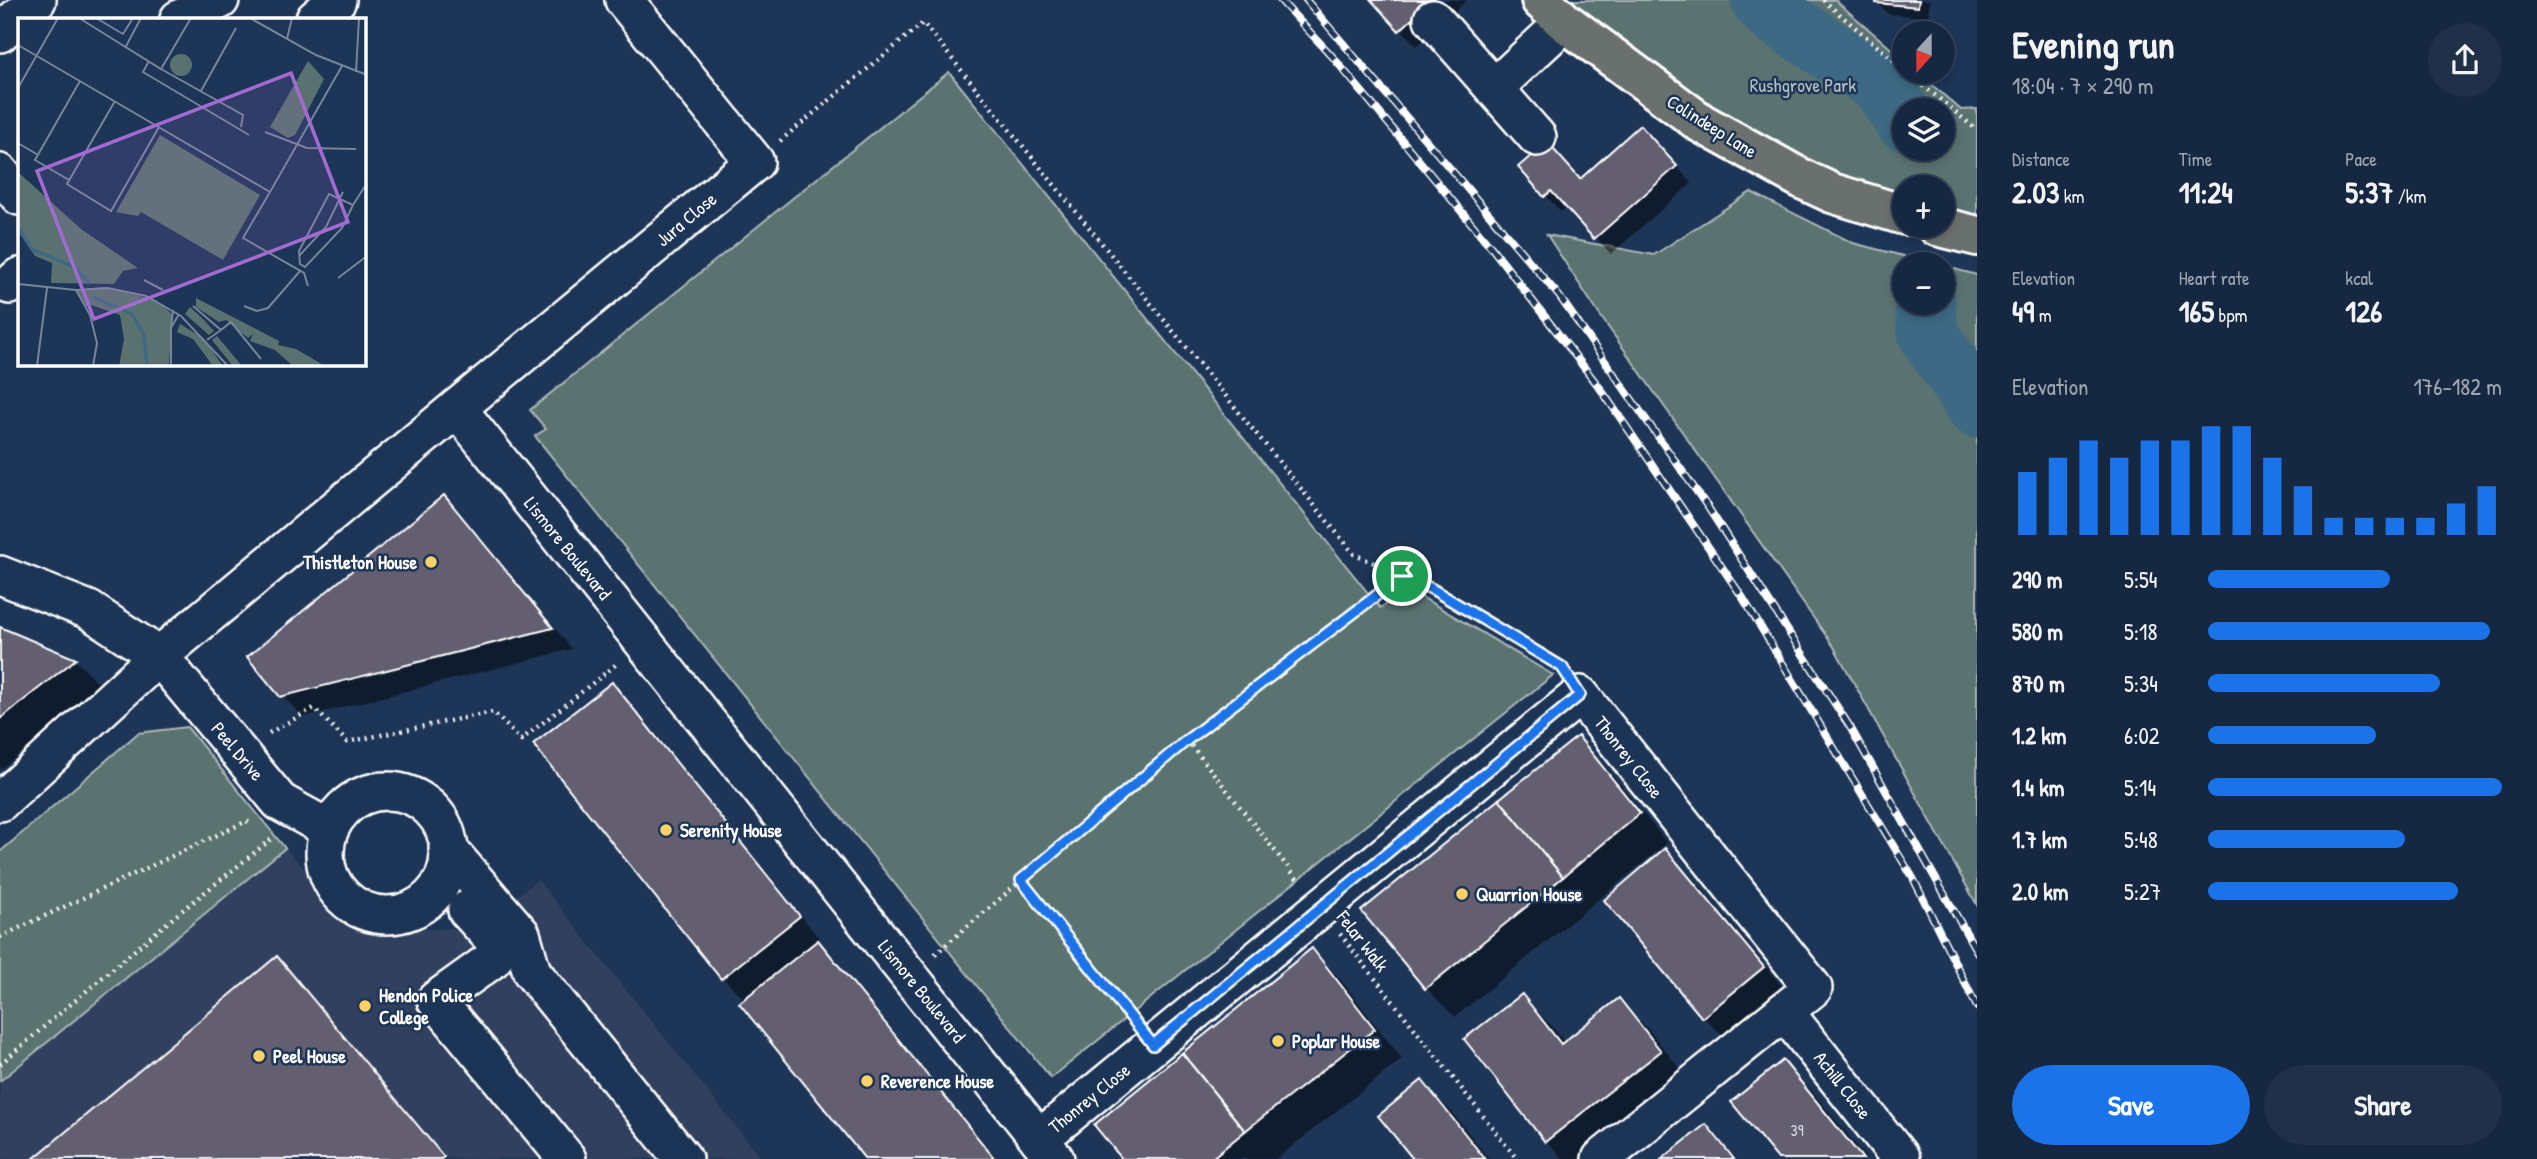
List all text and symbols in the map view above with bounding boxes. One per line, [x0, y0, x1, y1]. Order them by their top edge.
inset map [18, 18, 366, 366]
text: Evening run [2012, 18, 2175, 70]
north arrow [1892, 21, 1955, 84]
map controls [1892, 21, 1955, 315]
button: share [2428, 23, 2502, 97]
text: 18:04 · 7 × 290 m [2012, 70, 2153, 101]
park label: Rushgrove Park [1750, 72, 1856, 98]
street label: Colindeep Lane [1662, 88, 1762, 164]
button: layers [1892, 98, 1955, 161]
text: Distance [2012, 146, 2070, 172]
text: Time [2179, 146, 2212, 172]
text: Pace [2345, 146, 2377, 172]
text: 2.03 [2012, 172, 2059, 212]
text: 11:24 [2179, 172, 2233, 212]
text: 5:37 [2345, 172, 2393, 212]
button: + [1892, 175, 1955, 238]
text: km [2059, 183, 2085, 209]
text: /km [2393, 183, 2427, 209]
street label: Jura Close [650, 186, 722, 252]
button: − [1892, 252, 1955, 315]
text: Elevation [2012, 265, 2075, 291]
text: Heart rate [2179, 265, 2250, 291]
text: kcal [2345, 265, 2373, 291]
text: 49 [2012, 291, 2034, 331]
text: 165 [2179, 291, 2214, 331]
text: 126 [2345, 291, 2382, 331]
text: m [2034, 302, 2052, 328]
text: bpm [2214, 302, 2247, 328]
text: Elevation [2012, 371, 2088, 402]
text: 176–182 m [2413, 371, 2502, 402]
street label: Lismore Boulevard [518, 491, 618, 605]
pin [1372, 546, 1432, 606]
place label: Thistleton House [302, 549, 417, 575]
marker: Thistleton House [423, 554, 439, 570]
icon: arrive [1383, 557, 1421, 595]
text: 290 m [2012, 564, 2062, 595]
text: 5:54 [2124, 564, 2157, 595]
text: 580 m [2012, 616, 2063, 647]
text: 5:18 [2124, 616, 2157, 647]
text: 870 m [2012, 668, 2065, 699]
text: 5:34 [2124, 668, 2158, 699]
street label: Thonrey Close [1588, 710, 1670, 804]
street label: Peel Drive [206, 716, 271, 786]
text: 1.2 km [2012, 720, 2067, 751]
text: 6:02 [2124, 720, 2160, 751]
text: 1.4 km [2012, 772, 2064, 803]
text: 5:14 [2124, 772, 2156, 803]
place label: Serenity House [680, 817, 782, 844]
marker: Serenity House [658, 822, 674, 838]
text: 1.7 km [2012, 824, 2067, 855]
text: 5:48 [2124, 824, 2158, 855]
text: 2.0 km [2012, 876, 2068, 907]
text: 5:27 [2124, 876, 2161, 907]
place label: Quarrion House [1476, 881, 1582, 907]
marker: Quarrion House [1454, 886, 1470, 902]
street label: Felar Walk [1330, 904, 1395, 977]
street label: Lismore Boulevard [872, 934, 972, 1048]
place label: Hendon Police College [379, 982, 474, 1031]
marker: Hendon Police College [357, 998, 373, 1014]
place label: Poplar House [1292, 1028, 1381, 1055]
marker: Poplar House [1270, 1033, 1286, 1049]
place label: Peel House [273, 1043, 346, 1069]
street label: Achill Close [1808, 1046, 1878, 1125]
marker: Peel House [251, 1048, 267, 1064]
street label: Thonrey Close [1043, 1057, 1136, 1139]
button: Save [2012, 1065, 2250, 1145]
button: Share [2264, 1065, 2502, 1145]
place label: Reverence House [881, 1068, 995, 1094]
marker: Reverence House [859, 1073, 875, 1089]
house number: 39 [1790, 1119, 1804, 1141]

